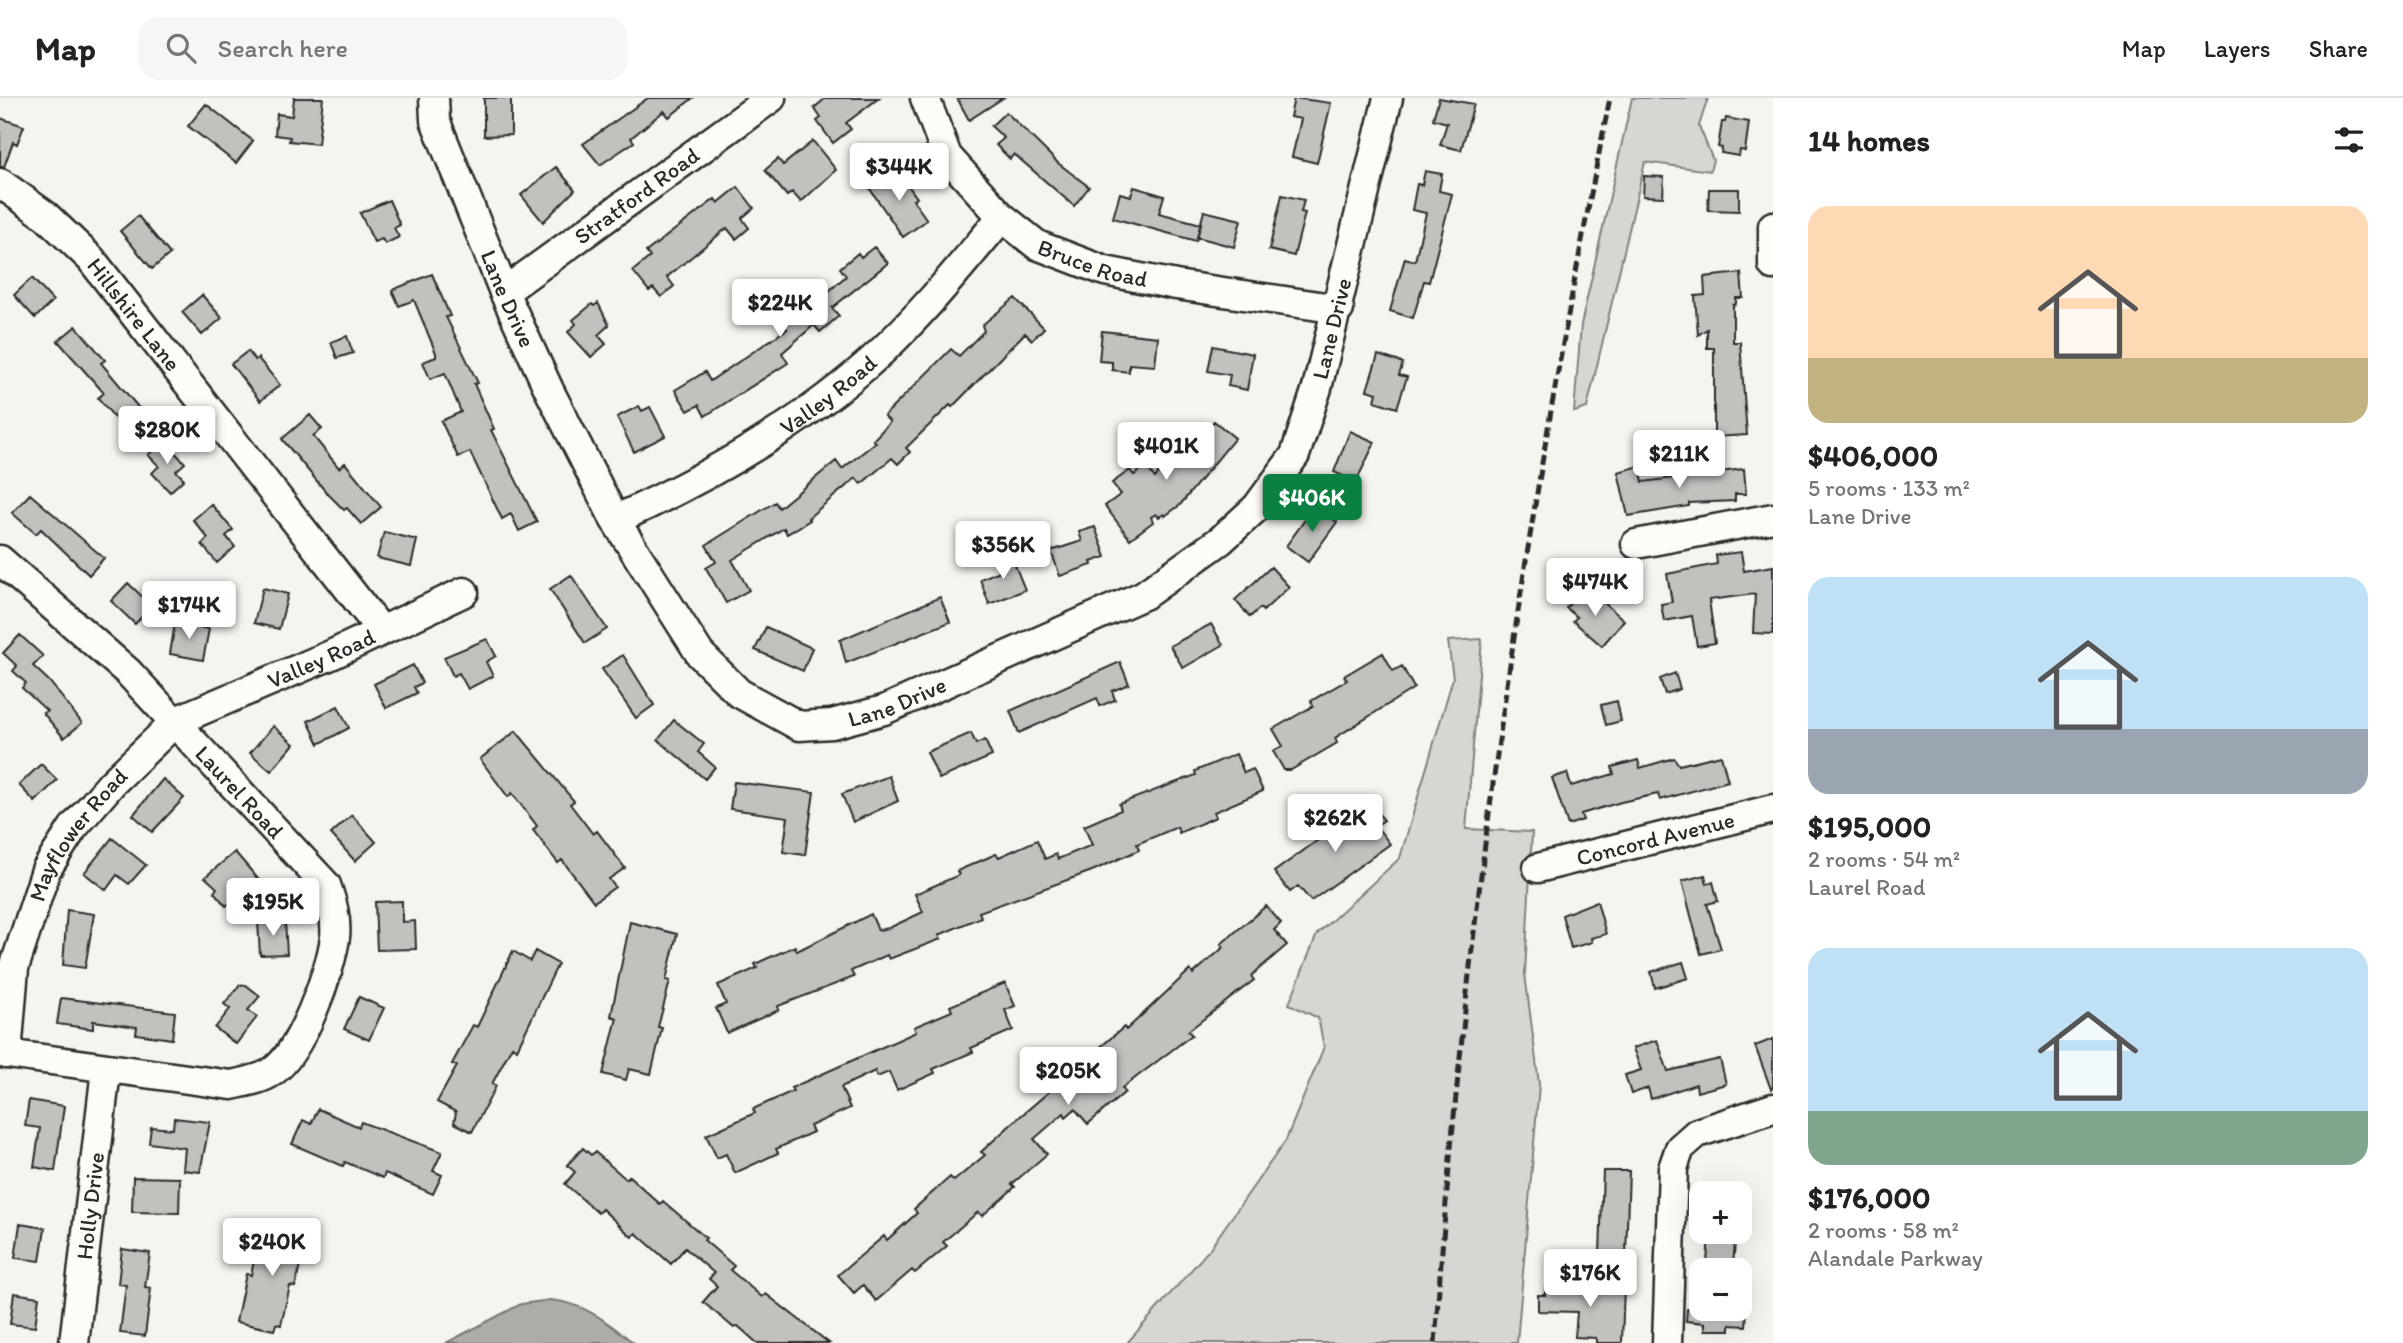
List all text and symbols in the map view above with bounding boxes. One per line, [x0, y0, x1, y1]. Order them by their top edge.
search box [138, 17, 628, 80]
text: Map [35, 29, 96, 68]
icon: search [162, 29, 200, 67]
text: Search here [218, 32, 348, 64]
text: Map [2122, 34, 2166, 63]
text: Layers [2204, 34, 2271, 63]
text: Share [2309, 34, 2368, 63]
icon: filters [2330, 121, 2368, 159]
text: 14 homes [1808, 122, 1930, 159]
street label: Stratford Road [569, 141, 705, 250]
pin: $344K [850, 144, 948, 203]
text: $344K [866, 152, 932, 180]
street label: Bruce Road [1034, 233, 1150, 293]
street label: Lane Drive [475, 246, 542, 352]
icon: home [2025, 251, 2151, 377]
street label: Hillshire Lane [81, 252, 187, 376]
street label: Lane Drive [1306, 275, 1357, 382]
pin: $224K [731, 280, 829, 339]
text: $224K [748, 288, 812, 316]
street label: Valley Road [775, 348, 883, 441]
pin: $280K [118, 406, 216, 466]
text: $280K [134, 415, 200, 443]
pin: $401K [1117, 422, 1215, 482]
pin: $211K [1630, 430, 1728, 490]
text: $401K [1133, 431, 1199, 459]
text: $406,000 [1808, 437, 1938, 474]
text: $211K [1649, 439, 1709, 467]
pin: $406K [1263, 474, 1361, 534]
text: 5 rooms · 133 m² [1808, 474, 1970, 502]
text: $406K [1279, 483, 1345, 511]
text: Lane Drive [1808, 502, 1911, 530]
pin: $356K [954, 522, 1052, 581]
text: $356K [971, 530, 1035, 558]
pin: $474K [1546, 559, 1644, 618]
text: $474K [1562, 567, 1628, 595]
pin: $174K [140, 582, 238, 641]
text: $174K [158, 590, 220, 618]
street label: Valley Road [263, 622, 380, 694]
icon: home [2025, 622, 2151, 748]
street label: Lane Drive [845, 670, 950, 733]
street label: Laurel Road [189, 739, 290, 845]
street label: Mayflower Road [23, 762, 134, 905]
pin: $262K [1286, 794, 1384, 854]
text: $262K [1304, 803, 1366, 831]
street label: Concord Avenue [1573, 805, 1737, 872]
text: $195,000 [1808, 808, 1931, 845]
text: 2 rooms · 54 m² [1808, 845, 1960, 873]
text: Laurel Road [1808, 873, 1925, 901]
pin: $195K [224, 878, 322, 938]
text: $195K [242, 887, 304, 915]
icon: home [2025, 993, 2151, 1119]
pin: $205K [1019, 1048, 1117, 1107]
text: $205K [1036, 1056, 1100, 1084]
street label: Holly Drive [70, 1151, 110, 1261]
text: $176,000 [1808, 1179, 1930, 1216]
map controls [1689, 1181, 1752, 1321]
button: + [1689, 1181, 1752, 1244]
text: 2 rooms · 58 m² [1808, 1216, 1959, 1244]
pin: $240K [223, 1218, 321, 1278]
text: $240K [239, 1227, 305, 1255]
text: Alandale Parkway [1808, 1244, 1983, 1272]
pin: $176K [1541, 1250, 1639, 1309]
text: $176K [1560, 1258, 1620, 1286]
button: − [1689, 1258, 1752, 1321]

